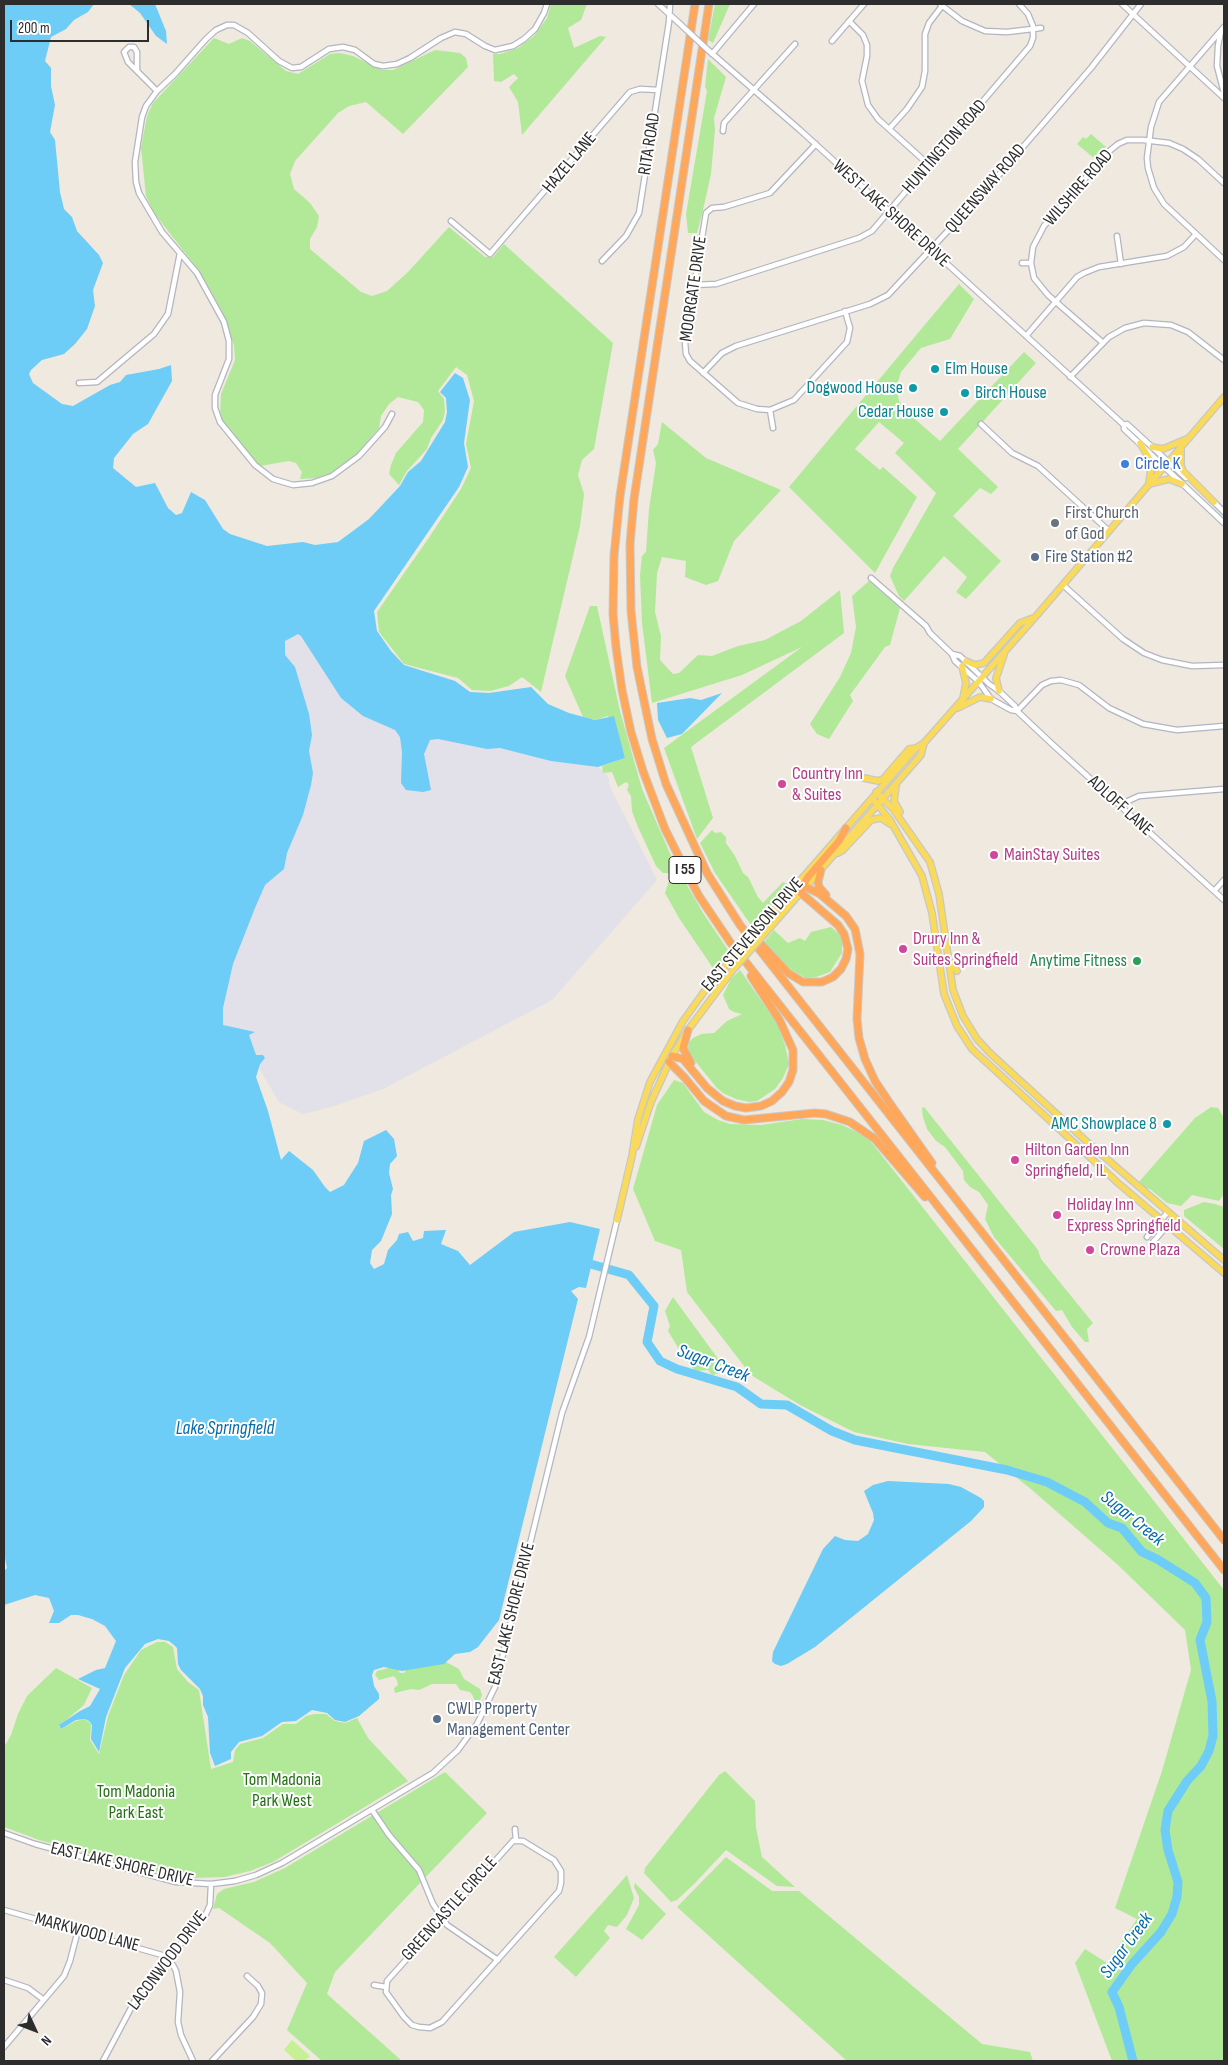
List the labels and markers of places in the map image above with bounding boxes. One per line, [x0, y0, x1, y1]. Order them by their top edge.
place label: Elm House [945, 358, 1008, 380]
marker: Elm House [929, 363, 941, 375]
place label: Dogwood House [807, 377, 903, 399]
marker: Dogwood House [907, 382, 919, 394]
place label: Birch House [975, 382, 1047, 404]
marker: Birch House [959, 387, 971, 399]
place label: Cedar House [858, 401, 934, 423]
marker: Cedar House [938, 406, 950, 418]
place label: Circle K [1135, 453, 1181, 475]
marker: Circle K [1119, 458, 1131, 470]
place label: First Church of God [1065, 502, 1139, 544]
marker: First Church of God [1049, 517, 1061, 529]
place label: Fire Station #2 [1045, 546, 1133, 568]
marker: Fire Station #2 [1029, 551, 1041, 563]
place label: Country Inn & Suites [792, 763, 863, 806]
marker: Country Inn & Suites [776, 778, 788, 790]
place label: MainStay Suites [1004, 844, 1100, 866]
marker: MainStay Suites [988, 849, 1000, 861]
place label: Drury Inn & Suites Springfield [913, 928, 1018, 971]
marker: Drury Inn & Suites Springfield [897, 943, 909, 955]
place label: Anytime Fitness [1030, 950, 1127, 972]
marker: Anytime Fitness [1131, 955, 1143, 967]
place label: AMC Showplace 8 [1051, 1113, 1157, 1135]
marker: AMC Showplace 8 [1161, 1118, 1173, 1130]
place label: Hilton Garden Inn Springfield, IL [1025, 1139, 1129, 1182]
marker: Hilton Garden Inn Springfield, IL [1009, 1154, 1021, 1166]
place label: Holiday Inn Express Springfield [1067, 1194, 1181, 1236]
marker: Holiday Inn Express Springfield [1051, 1209, 1063, 1221]
place label: Crowne Plaza [1100, 1239, 1180, 1261]
marker: Crowne Plaza [1084, 1244, 1096, 1256]
place label: CWLP Property Management Center [447, 1698, 570, 1740]
marker: CWLP Property Management Center [431, 1713, 443, 1725]

